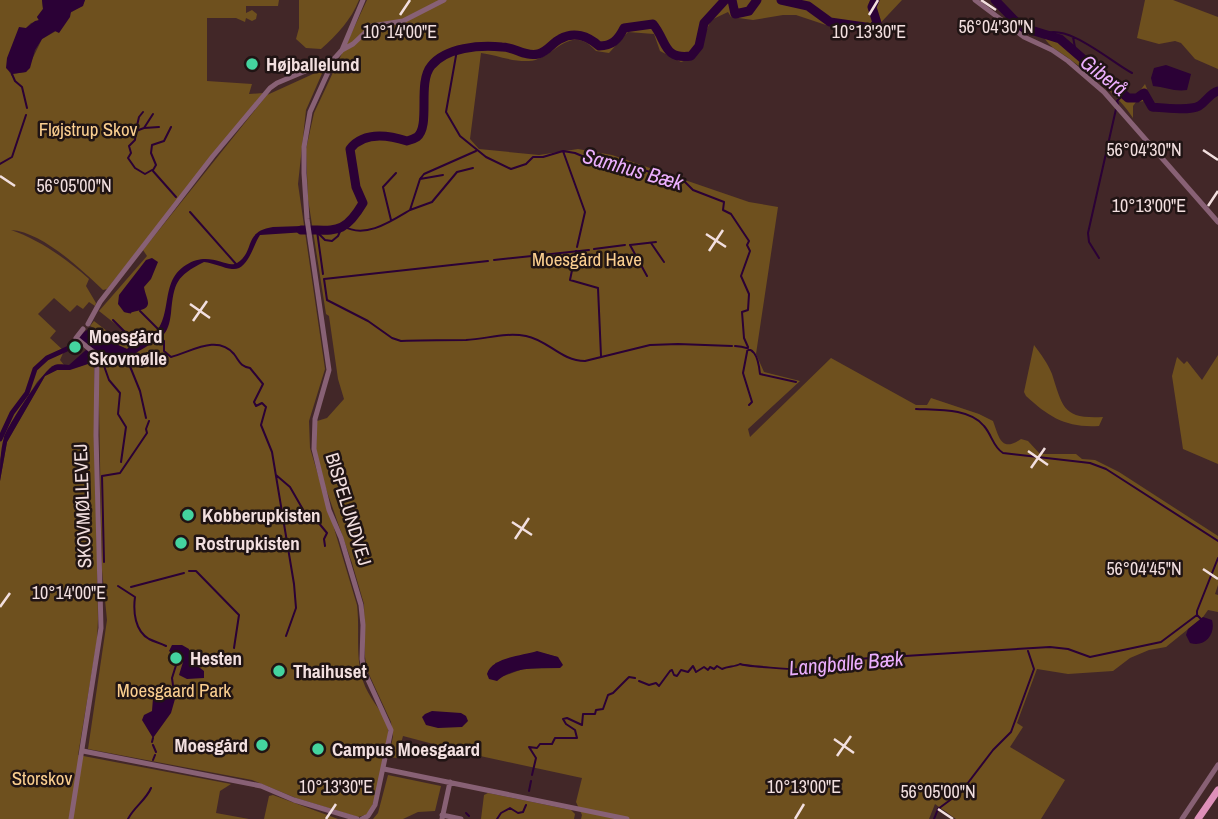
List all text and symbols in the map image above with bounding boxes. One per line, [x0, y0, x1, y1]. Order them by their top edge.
text: 56°04'30"N [958, 14, 1034, 39]
text: 10°14'00"E [363, 19, 437, 44]
text: 10°13'30"E [832, 19, 906, 44]
water label: Giberå [1074, 47, 1134, 103]
place label: Højballelund [266, 51, 360, 77]
marker: Højballelund [244, 56, 260, 72]
park label: Fløjstrup Skov [39, 116, 138, 142]
text: 56°04'30"N [1106, 137, 1182, 162]
water label: Samhus Bæk [579, 141, 688, 198]
text: 56°05'00"N [36, 173, 112, 198]
text: 10°13'00"E [1112, 193, 1186, 218]
park label: Moesgård Have [532, 246, 642, 272]
place label: Moesgård Skovmølle [89, 323, 167, 371]
marker: Moesgård Skovmølle [67, 339, 83, 355]
street label: SKOVMØLLEVEJ [67, 443, 97, 569]
street label: BISPELUNDVEJ [319, 449, 379, 569]
place label: Kobberupkisten [202, 502, 321, 528]
marker: Kobberupkisten [180, 507, 196, 523]
place label: Rostrupkisten [195, 530, 300, 556]
marker: Rostrupkisten [173, 535, 189, 551]
text: 56°04'45"N [1106, 556, 1182, 581]
text: 10°14'00"E [32, 580, 106, 605]
water label: Langballe Bæk [788, 643, 906, 682]
place label: Hesten [190, 645, 242, 671]
marker: Hesten [168, 650, 184, 666]
place label: Thaihuset [293, 658, 367, 684]
marker: Thaihuset [271, 663, 287, 679]
park label: Moesgaard Park [117, 677, 231, 703]
place label: Moesgård [174, 732, 248, 758]
place label: Campus Moesgaard [332, 736, 480, 762]
marker: Moesgård [254, 737, 270, 753]
marker: Campus Moesgaard [310, 741, 326, 757]
park label: Storskov [12, 765, 73, 791]
text: 10°13'30"E [299, 774, 373, 799]
text: 10°13'00"E [767, 774, 841, 799]
text: 56°05'00"N [900, 779, 976, 804]

